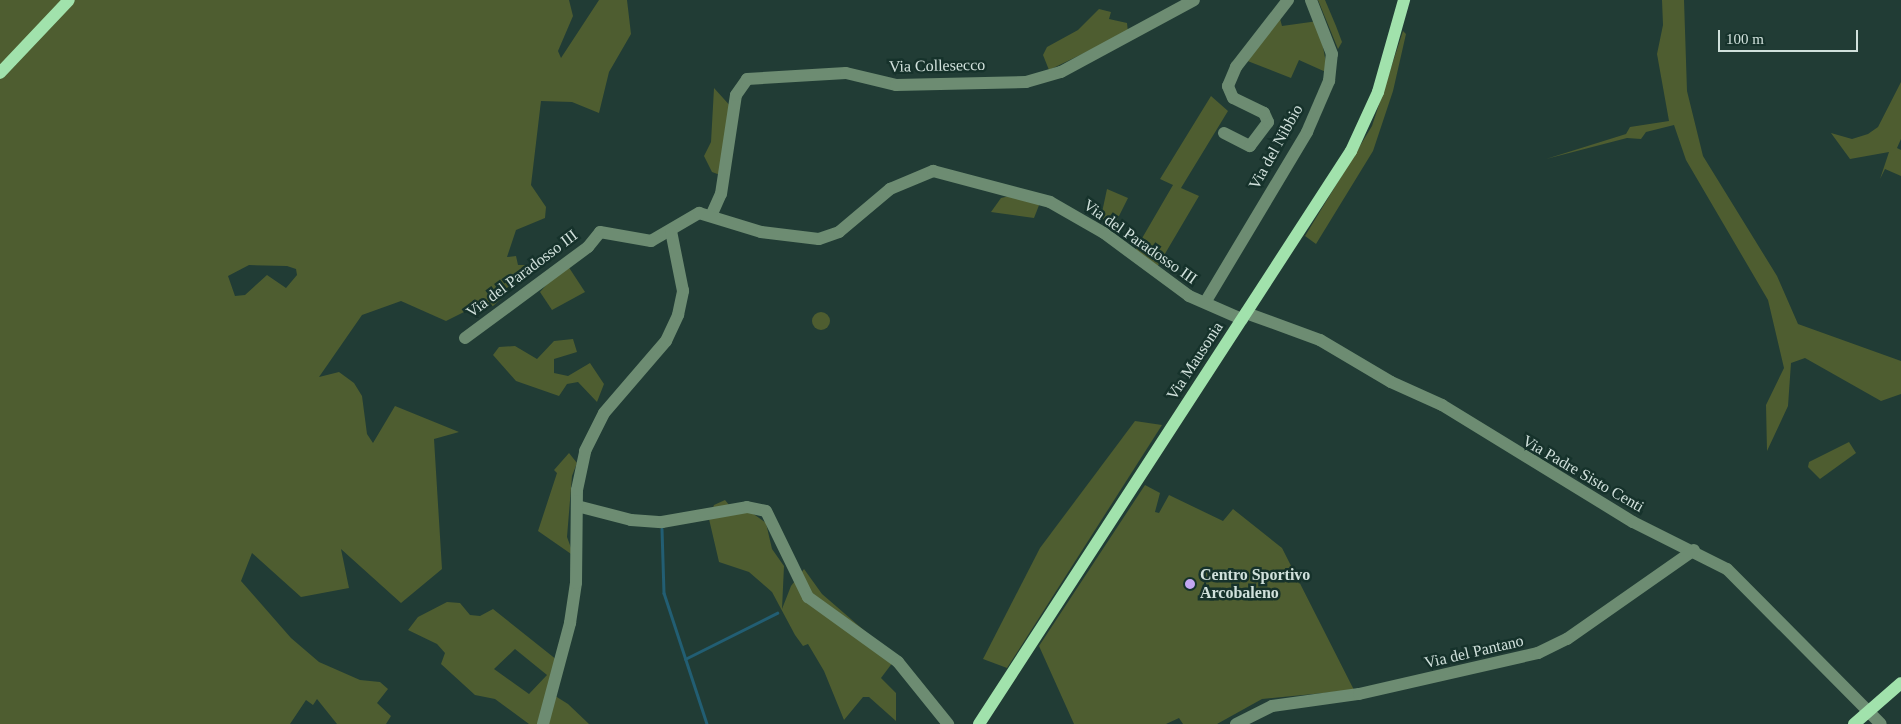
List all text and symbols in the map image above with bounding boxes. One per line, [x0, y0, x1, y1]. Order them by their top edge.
scale bar [1721, 20, 1861, 52]
text: 100 m [1726, 31, 1764, 47]
street label: Via Collesecco [889, 56, 985, 76]
street label: Via del Nibbio [1245, 101, 1307, 193]
street label: Via del Paradosso III [1079, 196, 1201, 288]
street label: Via del Paradosso III [462, 226, 582, 322]
street label: Via Mausonia [1163, 318, 1227, 404]
street label: Via Padre Sisto Centi [1519, 431, 1647, 517]
place label: Centro Sportivo Arcobaleno [1200, 565, 1310, 603]
marker: Centro Sportivo Arcobaleno [1184, 578, 1196, 590]
street label: Via del Pantano [1423, 631, 1525, 673]

